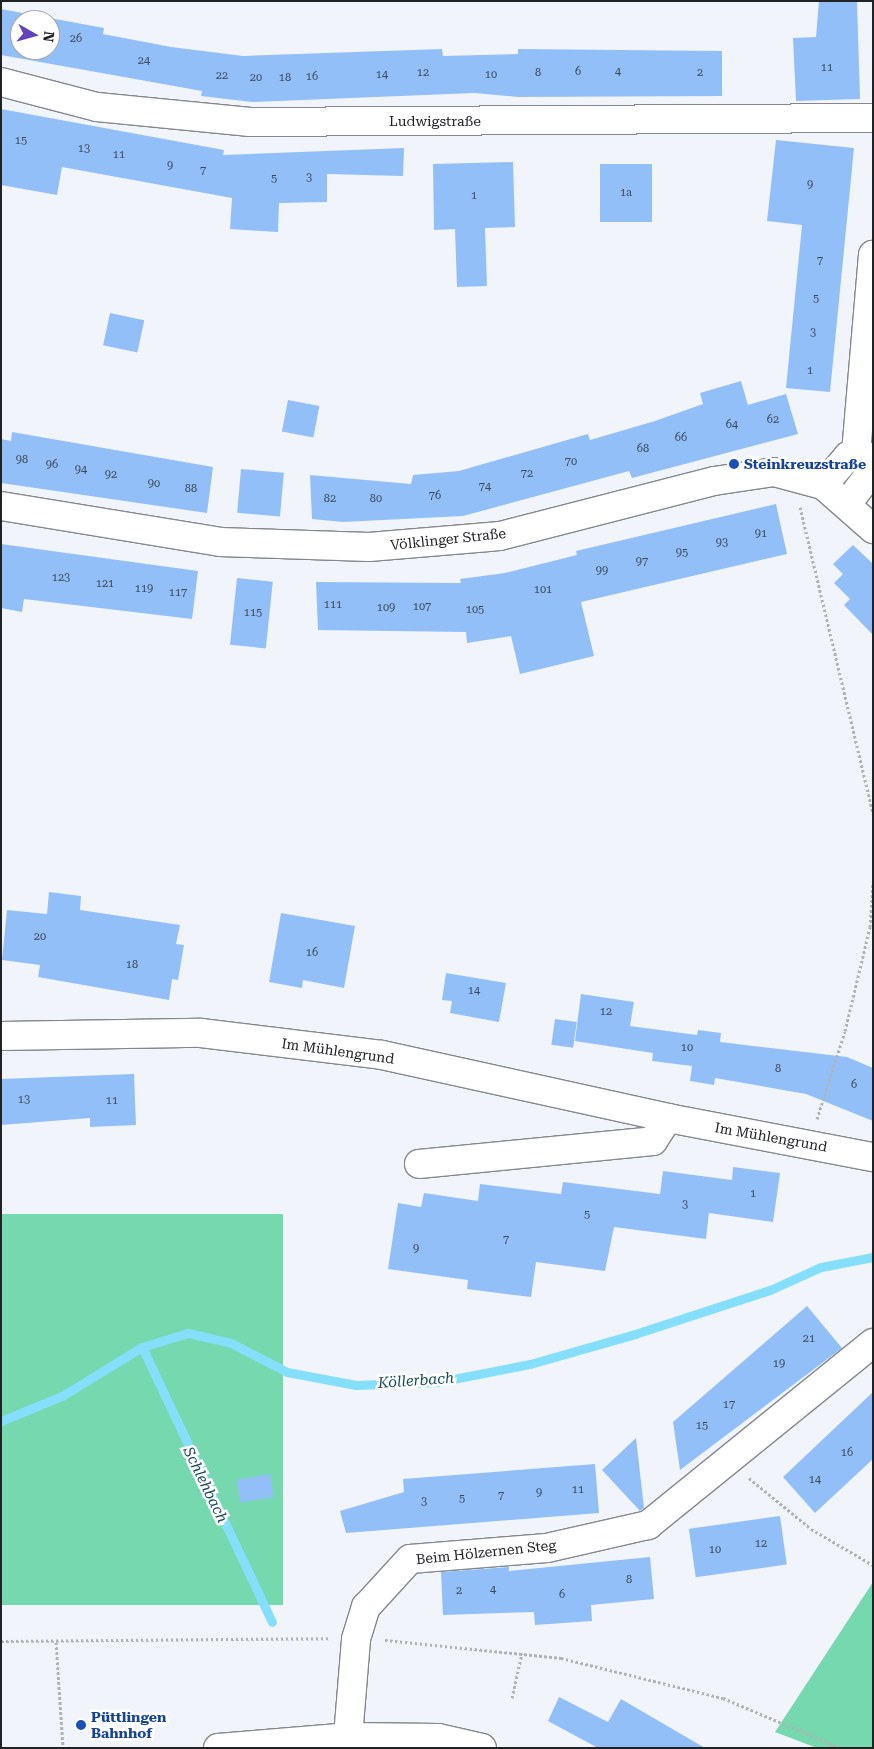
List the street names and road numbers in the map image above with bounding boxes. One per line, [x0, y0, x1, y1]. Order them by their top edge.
street label: Ludwigstraße [389, 113, 481, 129]
street label: Völklinger Straße [389, 525, 507, 553]
street label: Im Mühlengrund [280, 1035, 396, 1067]
street label: Im Mühlengrund [713, 1119, 829, 1155]
street label: Beim Hölzernen Steg [415, 1536, 557, 1568]

